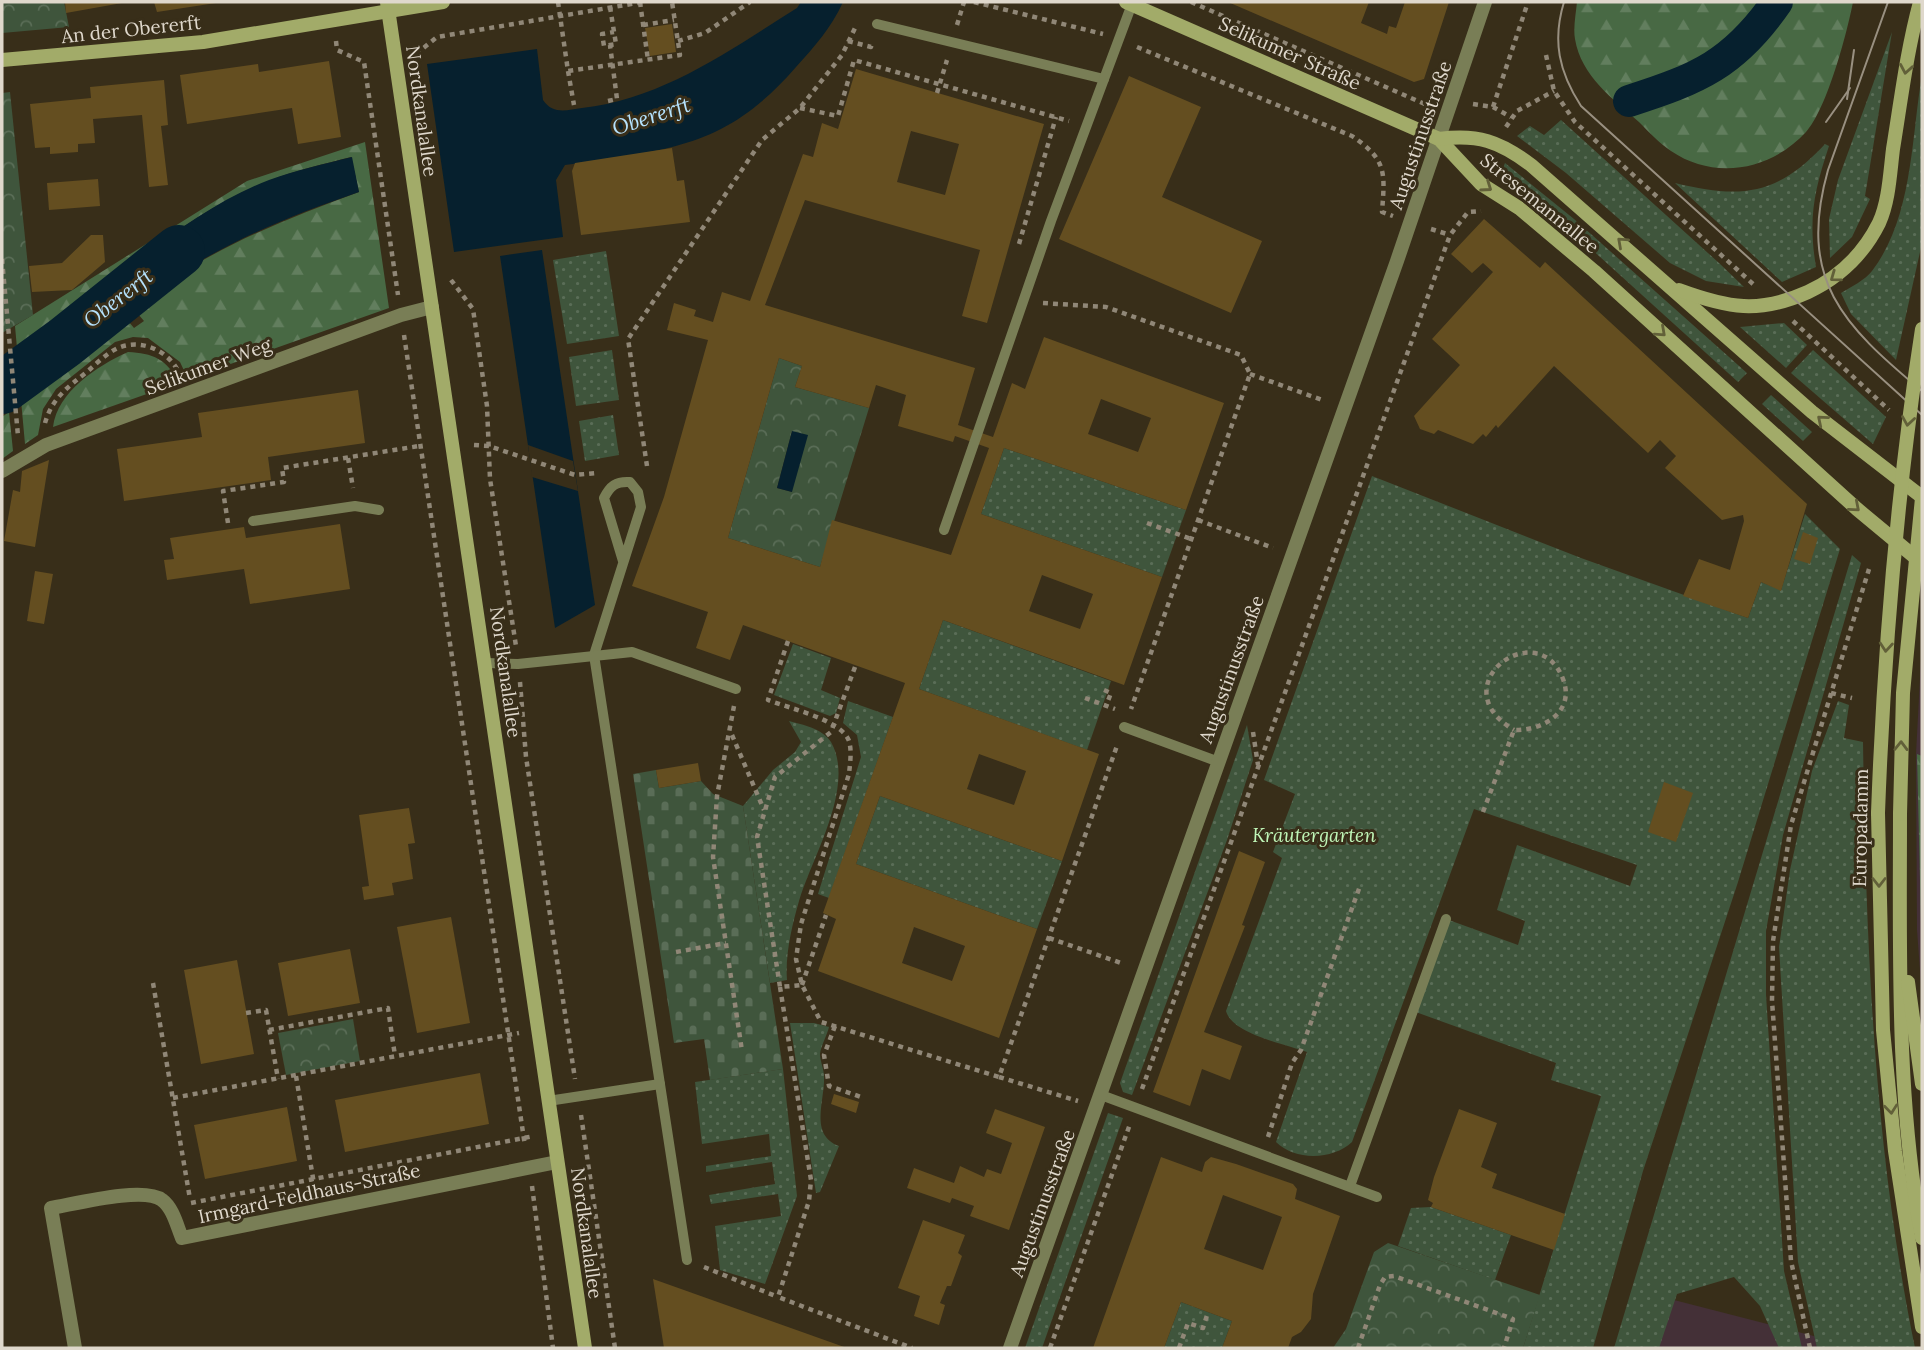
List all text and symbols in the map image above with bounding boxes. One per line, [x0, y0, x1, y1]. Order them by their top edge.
street label: An der Obererft [59, 10, 203, 48]
street label: Selikumer Straße [1215, 11, 1365, 95]
street label: Nordkanalallee [401, 44, 443, 178]
street label: Augustinusstraße [1383, 58, 1457, 213]
one-way arrow [1899, 63, 1914, 74]
water label: Obererft [608, 91, 694, 141]
street label: Stresemannallee [1476, 148, 1604, 258]
one-way arrow [1479, 179, 1492, 191]
one-way arrow [1617, 237, 1630, 250]
water label: Obererft [78, 262, 158, 333]
one-way arrow [1830, 269, 1843, 281]
one-way arrow [1653, 323, 1666, 336]
street label: Selikumer Weg [142, 332, 275, 400]
one-way arrow [1901, 415, 1916, 427]
one-way arrow [1818, 416, 1831, 428]
one-way arrow [1846, 499, 1859, 511]
street label: Augustinusstraße [1193, 592, 1269, 747]
street label: Nordkanalallee [485, 605, 527, 739]
one-way arrow [1879, 642, 1894, 653]
one-way arrow [1894, 740, 1909, 751]
street label: Europadamm [1847, 769, 1873, 887]
park label: Kräutergarten [1252, 823, 1376, 847]
one-way arrow [1871, 877, 1887, 887]
one-way arrow [1883, 1104, 1898, 1115]
street label: Augustinusstraße [1004, 1126, 1080, 1281]
street label: Irmgard-Feldhaus-Straße [196, 1158, 422, 1228]
street label: Nordkanalallee [566, 1166, 608, 1300]

